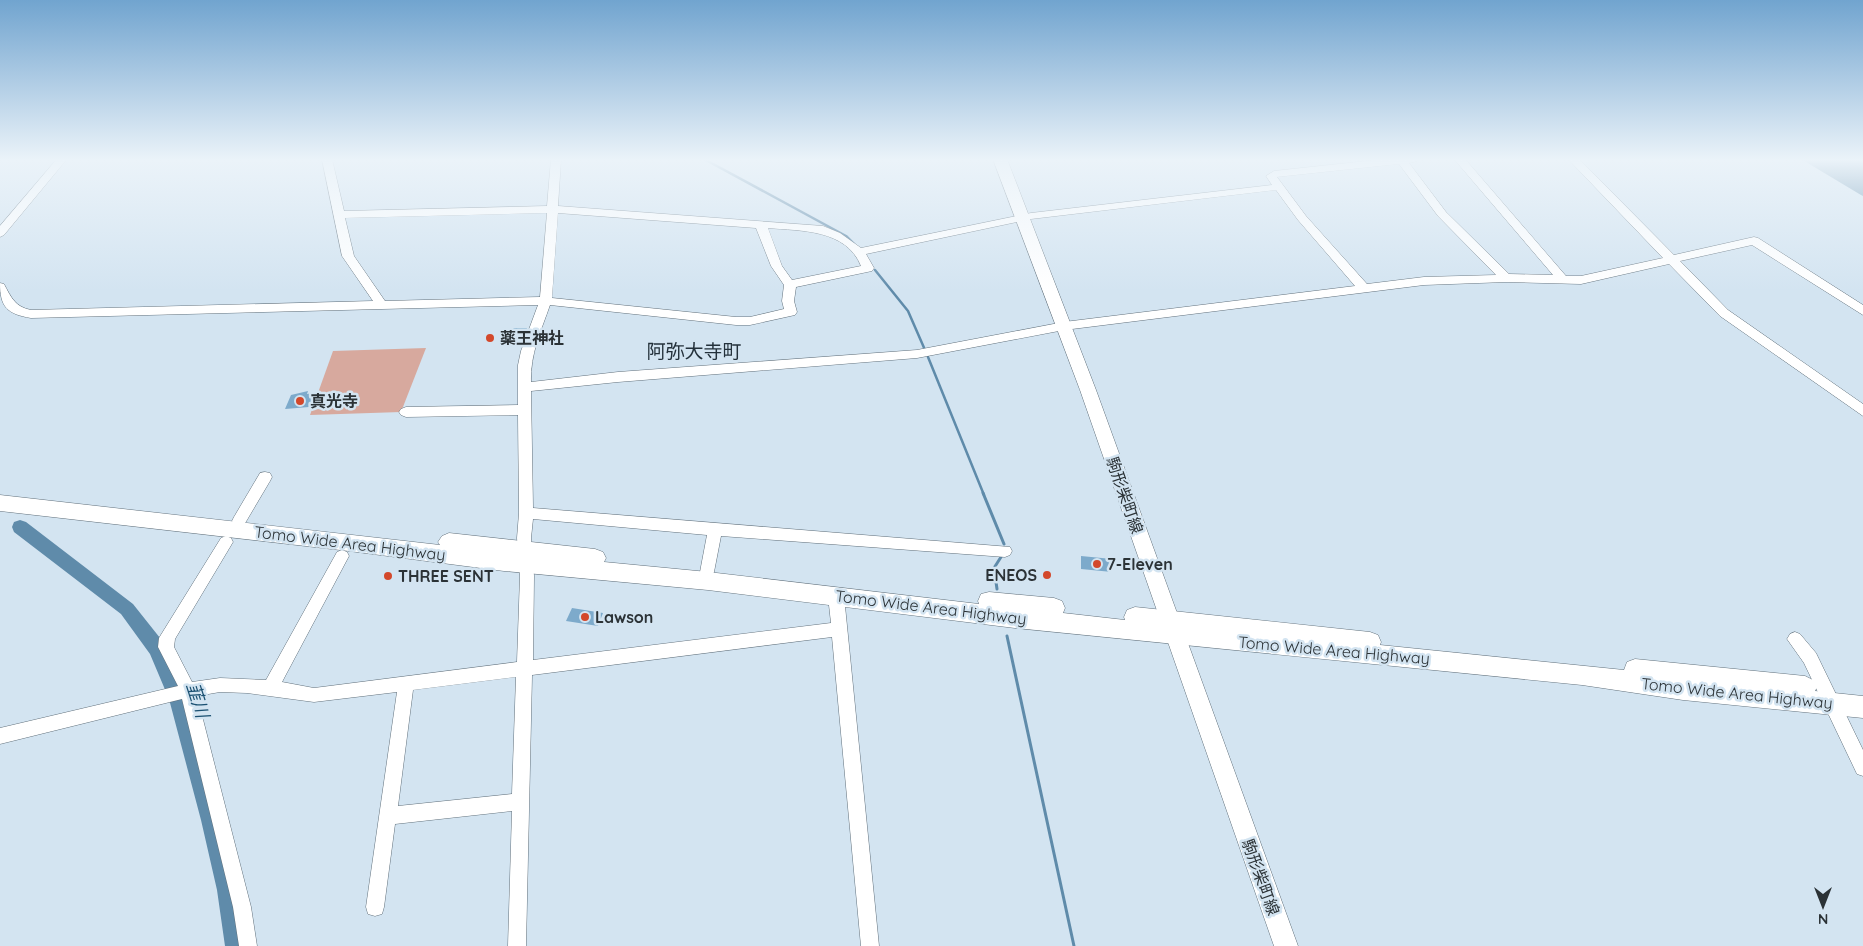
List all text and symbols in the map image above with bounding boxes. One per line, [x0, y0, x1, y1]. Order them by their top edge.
place label: 薬王神社 [500, 328, 564, 348]
marker: 薬王神社 [484, 332, 496, 344]
district label: 阿弥大寺町 [646, 339, 742, 363]
place label: 真光寺 [310, 391, 358, 411]
marker: 真光寺 [294, 395, 306, 407]
street label: 駒形柴町線 [1103, 454, 1147, 536]
street label: Tomo Wide Area Highway [253, 521, 447, 565]
place label: 7-Eleven [1107, 554, 1173, 574]
marker: 7-Eleven [1091, 558, 1103, 570]
place label: ENEOS [985, 565, 1037, 585]
place label: THREE SENT [398, 566, 494, 586]
marker: ENEOS [1041, 569, 1053, 581]
marker: THREE SENT [382, 570, 394, 582]
street label: Tomo Wide Area Highway [834, 585, 1028, 629]
place label: Lawson [595, 607, 653, 627]
marker: Lawson [579, 611, 591, 623]
street label: Tomo Wide Area Highway [1237, 632, 1431, 668]
street label: Tomo Wide Area Highway [1640, 673, 1834, 713]
water label: 韮川 [182, 679, 215, 723]
street label: 駒形柴町線 [1238, 836, 1284, 918]
north arrow [1798, 881, 1848, 931]
text: N [1818, 910, 1828, 928]

